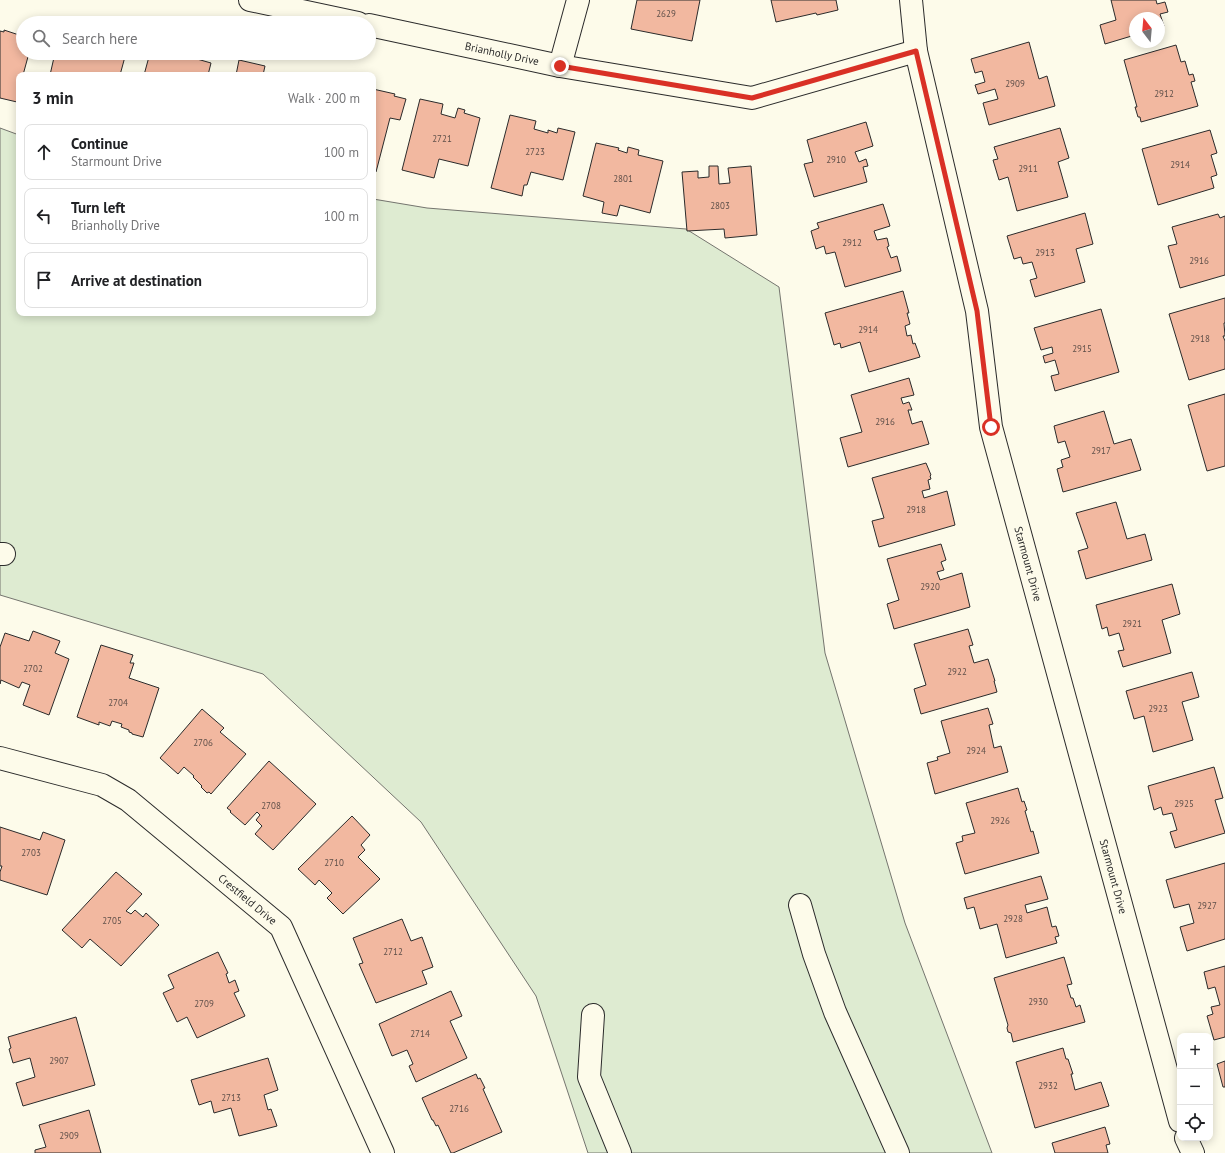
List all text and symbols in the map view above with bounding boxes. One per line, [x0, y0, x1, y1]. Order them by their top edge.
house number: 2629 [656, 8, 676, 19]
north arrow [1129, 12, 1165, 48]
search box [16, 16, 376, 60]
icon: search [30, 27, 52, 49]
text: Search here [62, 29, 138, 48]
street label: Brianholly Drive [464, 39, 541, 68]
route end [551, 57, 569, 75]
house number: 2909 [1005, 78, 1025, 89]
text: 3 min [32, 87, 73, 109]
house number: 2912 [1154, 88, 1174, 99]
text: Walk · 200 m [288, 90, 360, 107]
house number: 2721 [432, 133, 452, 144]
text: Continue [71, 134, 128, 153]
icon: ahead [33, 141, 55, 163]
text: 100 m [324, 144, 359, 161]
house number: 2723 [525, 146, 545, 157]
text: Starmount Drive [71, 153, 162, 170]
house number: 2910 [826, 154, 846, 165]
house number: 2914 [1170, 159, 1190, 170]
house number: 2911 [1018, 163, 1038, 174]
house number: 2801 [613, 173, 633, 184]
text: Turn left [71, 198, 125, 217]
house number: 2803 [710, 200, 730, 211]
icon: left [33, 205, 55, 227]
text: 100 m [324, 208, 359, 225]
text: Brianholly Drive [71, 217, 160, 234]
house number: 2912 [842, 237, 862, 248]
house number: 2913 [1035, 247, 1055, 258]
house number: 2916 [1189, 255, 1209, 266]
icon: arrive [33, 269, 55, 291]
text: Arrive at destination [71, 271, 202, 290]
house number: 2914 [858, 324, 878, 335]
house number: 2918 [1190, 333, 1210, 344]
house number: 2915 [1072, 343, 1092, 354]
house number: 2916 [875, 416, 895, 427]
route start [982, 418, 1000, 436]
house number: 2917 [1091, 445, 1111, 456]
house number: 2918 [906, 504, 926, 515]
street label: Starmount Drive [1011, 525, 1045, 603]
house number: 2920 [920, 581, 940, 592]
house number: 2921 [1122, 618, 1142, 629]
house number: 2702 [23, 663, 43, 674]
house number: 2922 [947, 666, 967, 677]
house number: 2704 [108, 697, 128, 708]
house number: 2923 [1148, 703, 1168, 714]
house number: 2706 [193, 737, 213, 748]
house number: 2924 [966, 745, 986, 756]
house number: 2925 [1174, 798, 1194, 809]
house number: 2708 [261, 800, 281, 811]
house number: 2926 [990, 815, 1010, 826]
street label: Starmount Drive [1097, 838, 1130, 916]
house number: 2703 [21, 847, 41, 858]
house number: 2710 [324, 857, 344, 868]
street label: Crestfield Drive [215, 871, 280, 928]
house number: 2927 [1197, 900, 1217, 911]
house number: 2928 [1003, 913, 1023, 924]
house number: 2705 [102, 915, 122, 926]
house number: 2712 [383, 946, 403, 957]
house number: 2930 [1028, 996, 1048, 1007]
house number: 2709 [194, 998, 214, 1009]
house number: 2714 [410, 1028, 430, 1039]
map controls [1177, 1033, 1213, 1141]
button: + [1177, 1033, 1213, 1069]
house number: 2907 [49, 1055, 69, 1066]
button: − [1177, 1069, 1213, 1105]
house number: 2932 [1038, 1080, 1058, 1091]
house number: 2713 [221, 1092, 241, 1103]
house number: 2716 [449, 1103, 469, 1114]
button: locate [1177, 1105, 1213, 1141]
house number: 2909 [59, 1130, 79, 1141]

